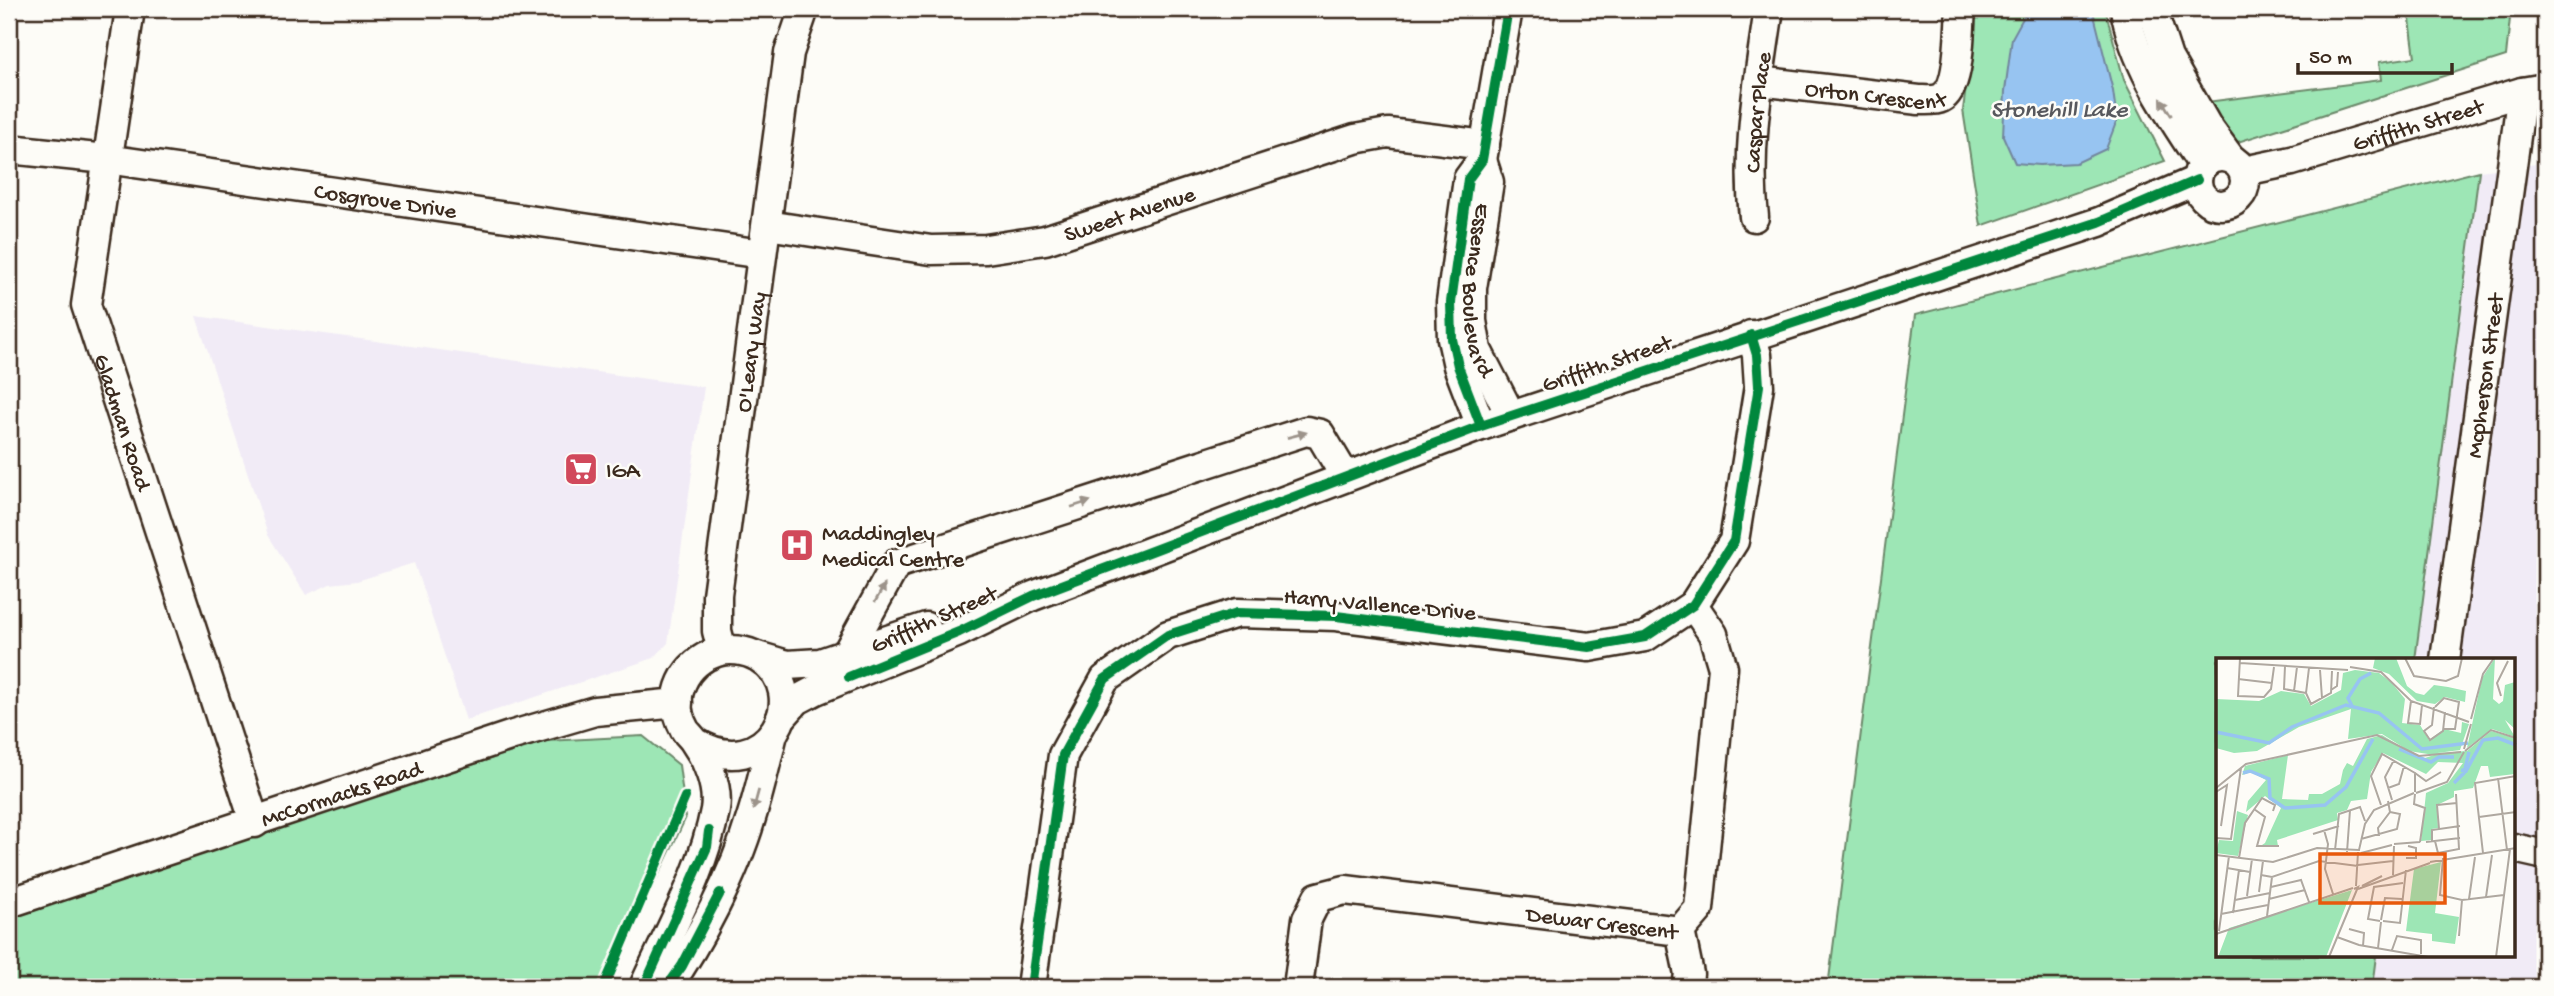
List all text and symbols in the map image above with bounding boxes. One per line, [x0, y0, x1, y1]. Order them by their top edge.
scale bar [2298, 32, 2452, 76]
text: 50 m [2309, 47, 2352, 72]
street label: Caspar Place [1741, 49, 1780, 173]
street label: Orton Crescent [1803, 77, 1953, 118]
street label: Griffith Street [2350, 94, 2489, 159]
water label: Stonehill Lake [1991, 97, 2129, 126]
one-way arrow [2159, 98, 2172, 117]
street label: Cosgrove Drive [312, 179, 459, 227]
street label: Sweet Avenue [1061, 182, 1200, 250]
street label: Essence Boulevard [1455, 201, 1499, 384]
street label: O'Leary Way [731, 290, 774, 414]
street label: Mcpherson Street [2463, 291, 2512, 460]
street label: Griffith Street [1539, 330, 1677, 400]
street label: Gladman Road [86, 351, 156, 496]
one-way arrow [1287, 429, 1308, 439]
supermarket icon: IGA [562, 450, 600, 488]
place label: IGA [606, 459, 641, 486]
one-way arrow [1070, 499, 1091, 509]
place label: Maddingley Medical Centre [822, 522, 965, 575]
hospital icon: Maddingley Medical Centre [778, 526, 816, 564]
street label: Griffith Street [867, 581, 1003, 661]
one-way arrow [874, 584, 886, 603]
street label: Harry Vallence Drive [1283, 585, 1478, 628]
inset map [2216, 658, 2516, 958]
street label: McCormacks Road [258, 756, 427, 835]
one-way arrow [750, 789, 761, 811]
street label: Dewar Crescent [1522, 902, 1680, 948]

